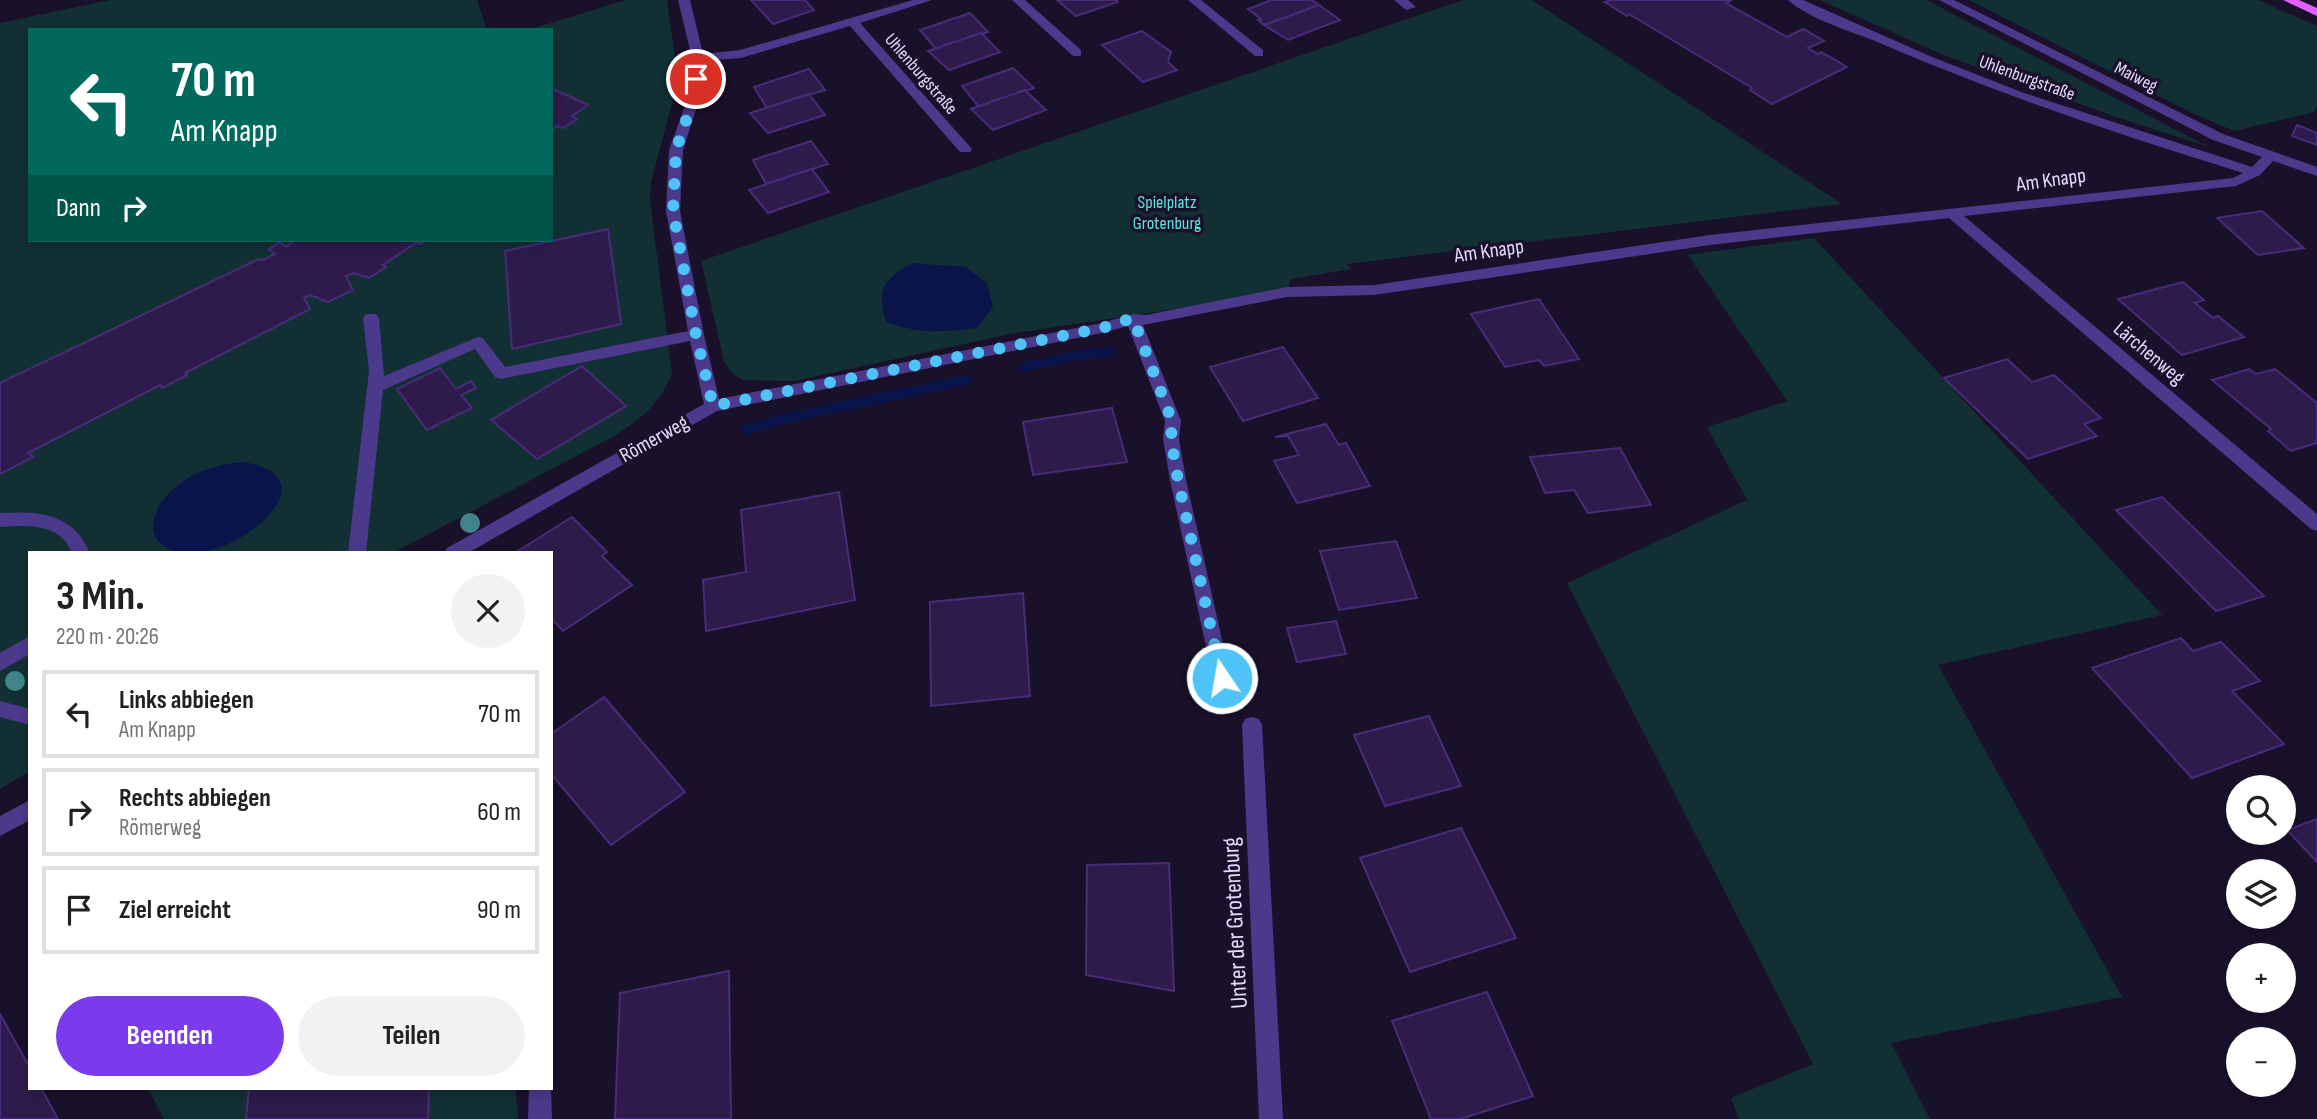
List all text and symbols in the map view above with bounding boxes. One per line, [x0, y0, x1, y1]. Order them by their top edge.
street label: Uhlenburgstraße [880, 29, 962, 119]
pin [666, 49, 726, 109]
street label: Uhlenburgstraße [1976, 51, 2078, 105]
text: 70 m [171, 52, 256, 111]
icon: left [56, 56, 147, 147]
street label: Maiweg [2111, 57, 2161, 97]
icon: arrive [677, 60, 715, 98]
text: Am Knapp [171, 112, 278, 151]
street label: Am Knapp [2014, 163, 2087, 197]
icon: right [115, 189, 153, 227]
park label: Spielplatz Grotenburg [1133, 192, 1201, 234]
text: Dann [56, 193, 101, 224]
street label: Am Knapp [1452, 234, 1525, 268]
street label: Lärchenweg [2108, 316, 2190, 390]
street label: Römerweg [615, 410, 693, 468]
text: 3 Min. [56, 571, 145, 622]
button: close [451, 574, 525, 648]
text: 220 m · 20:26 [56, 623, 159, 651]
position arrow [1185, 641, 1259, 715]
text: Links abbiegen [119, 685, 254, 716]
icon: left [60, 695, 98, 733]
text: 70 m [478, 699, 521, 730]
text: Am Knapp [119, 716, 196, 744]
map controls [2226, 775, 2296, 1097]
button: search [2226, 775, 2296, 845]
text: Rechts abbiegen [119, 783, 271, 814]
icon: right [60, 793, 98, 831]
text: 60 m [477, 797, 521, 828]
text: Römerweg [119, 814, 201, 842]
street label: Unter der Grotenburg [1216, 837, 1254, 1009]
button: layers [2226, 859, 2296, 929]
icon: arrive [60, 891, 98, 929]
text: Ziel erreicht [119, 895, 231, 926]
text: 90 m [477, 895, 521, 926]
button: + [2226, 943, 2296, 1013]
button: Beenden [56, 996, 284, 1076]
button: Teilen [298, 996, 525, 1076]
button: − [2226, 1027, 2296, 1097]

